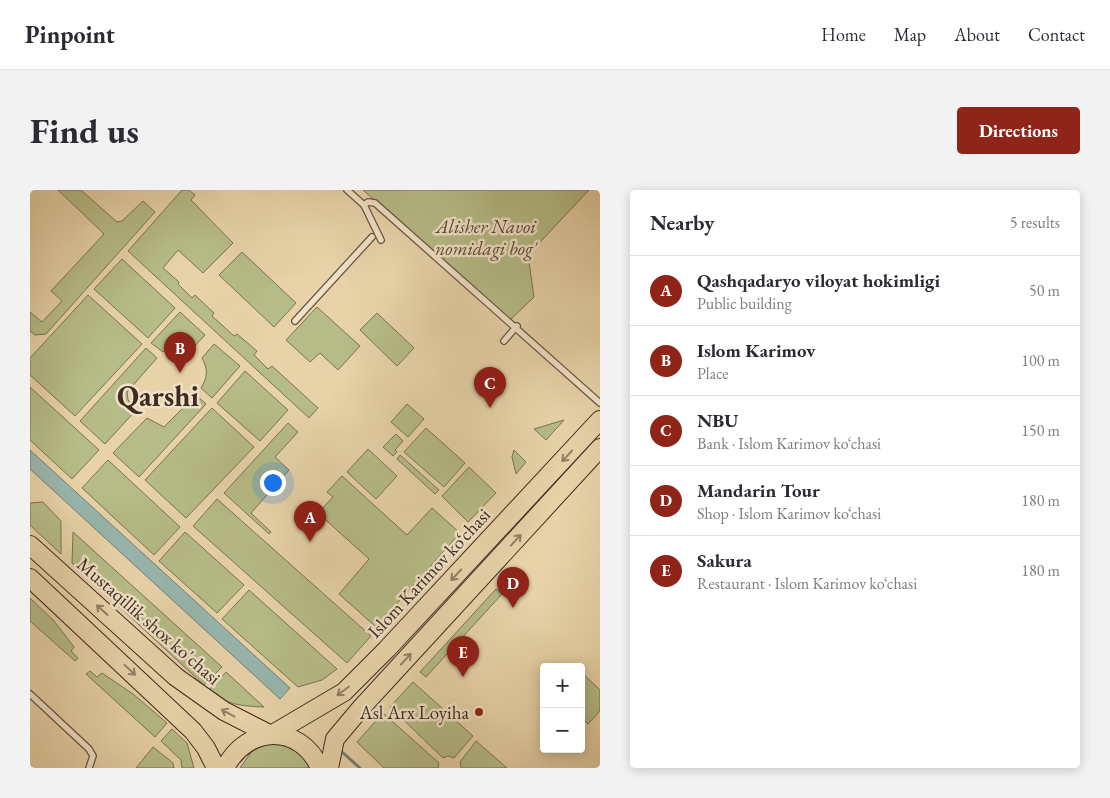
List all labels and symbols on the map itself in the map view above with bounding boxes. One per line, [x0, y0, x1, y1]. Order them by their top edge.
park label: Alisher Navoi nomidagi bog' [434, 214, 539, 261]
pin: B [164, 332, 196, 373]
pin: C [474, 367, 506, 408]
district label: Qarshi [117, 377, 199, 415]
one-way arrow [561, 449, 573, 462]
your location [260, 470, 286, 496]
pin: A [294, 501, 326, 542]
street label: Islom Karimov ko‘chasi [362, 502, 496, 643]
one-way arrow [510, 533, 522, 546]
street label: Mustaqillik shox ko'chasi [72, 552, 226, 691]
pin: D [497, 567, 529, 608]
one-way arrow [451, 568, 462, 581]
one-way arrow [96, 604, 109, 616]
pin: E [447, 636, 479, 677]
one-way arrow [400, 653, 412, 666]
one-way arrow [123, 664, 136, 676]
one-way arrow [336, 686, 350, 696]
place label: Asl Arx Loyiha [359, 700, 469, 725]
marker: Asl Arx Loyiha [473, 706, 485, 718]
one-way arrow [221, 707, 236, 717]

